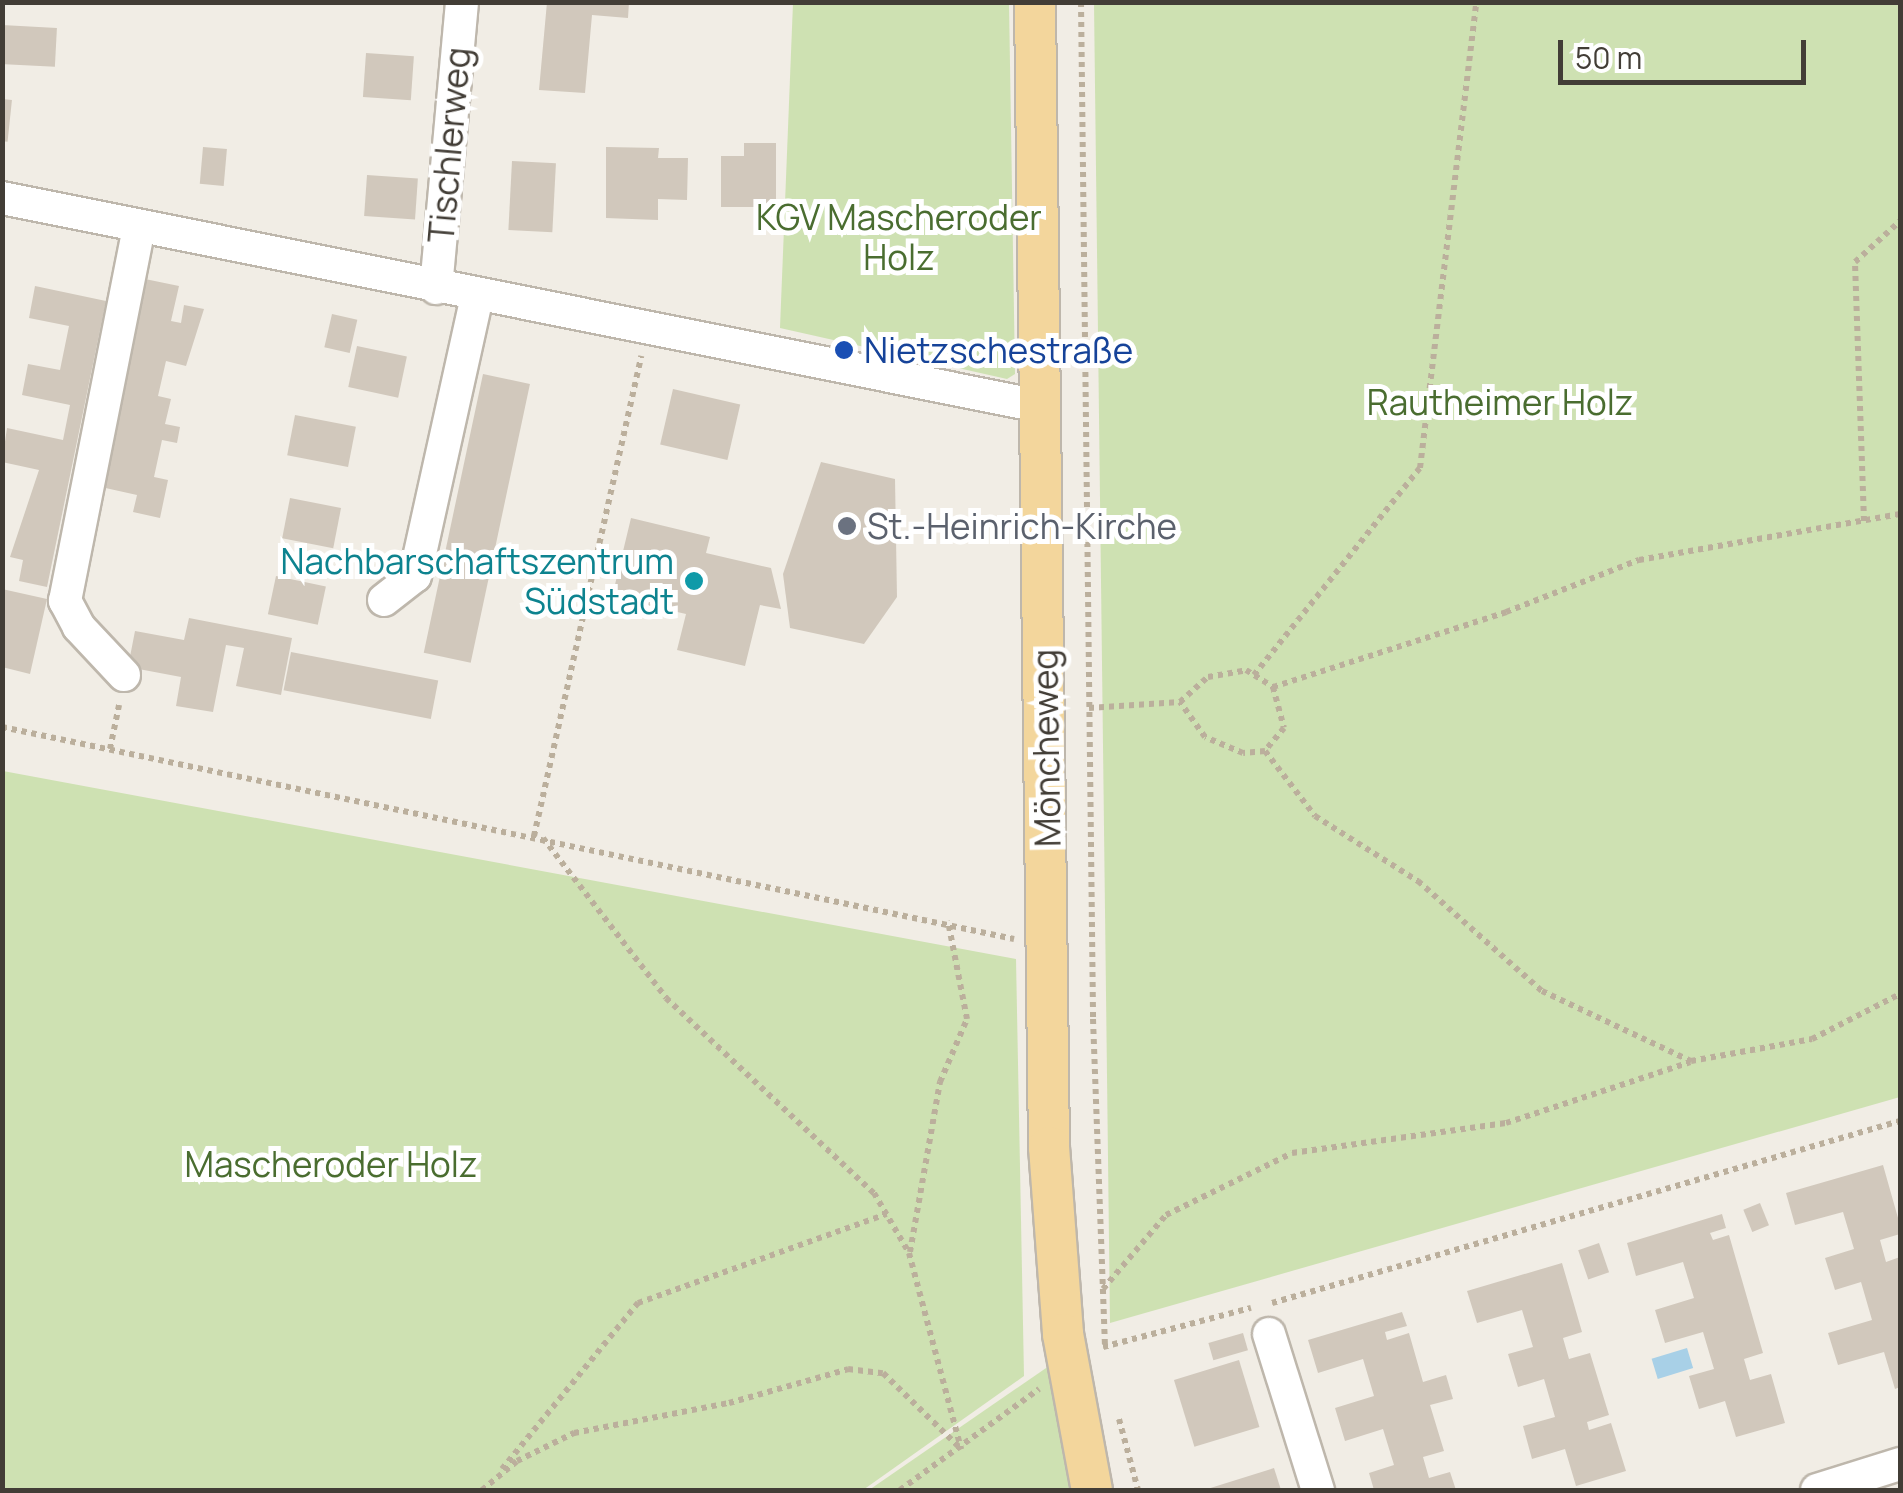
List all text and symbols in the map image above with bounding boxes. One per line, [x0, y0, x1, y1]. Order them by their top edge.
scale bar [1563, 20, 1810, 82]
text: 50 m [1575, 37, 1642, 78]
street label: Tischlerweg [420, 45, 478, 245]
park label: KGV Mascheroder Holz [756, 196, 1042, 278]
place label: Nietzschestraße [864, 329, 1133, 371]
marker: Nietzschestraße [833, 339, 855, 361]
park label: Rautheimer Holz [1367, 381, 1633, 423]
place label: St.-Heinrich-Kirche [867, 505, 1177, 547]
marker: St.-Heinrich-Kirche [836, 515, 858, 537]
place label: Nachbarschaftszentrum Südstadt [281, 540, 674, 622]
marker: Nachbarschaftszentrum Südstadt [683, 570, 705, 592]
street label: Möncheweg [1023, 649, 1069, 847]
park label: Mascheroder Holz [184, 1143, 478, 1185]

